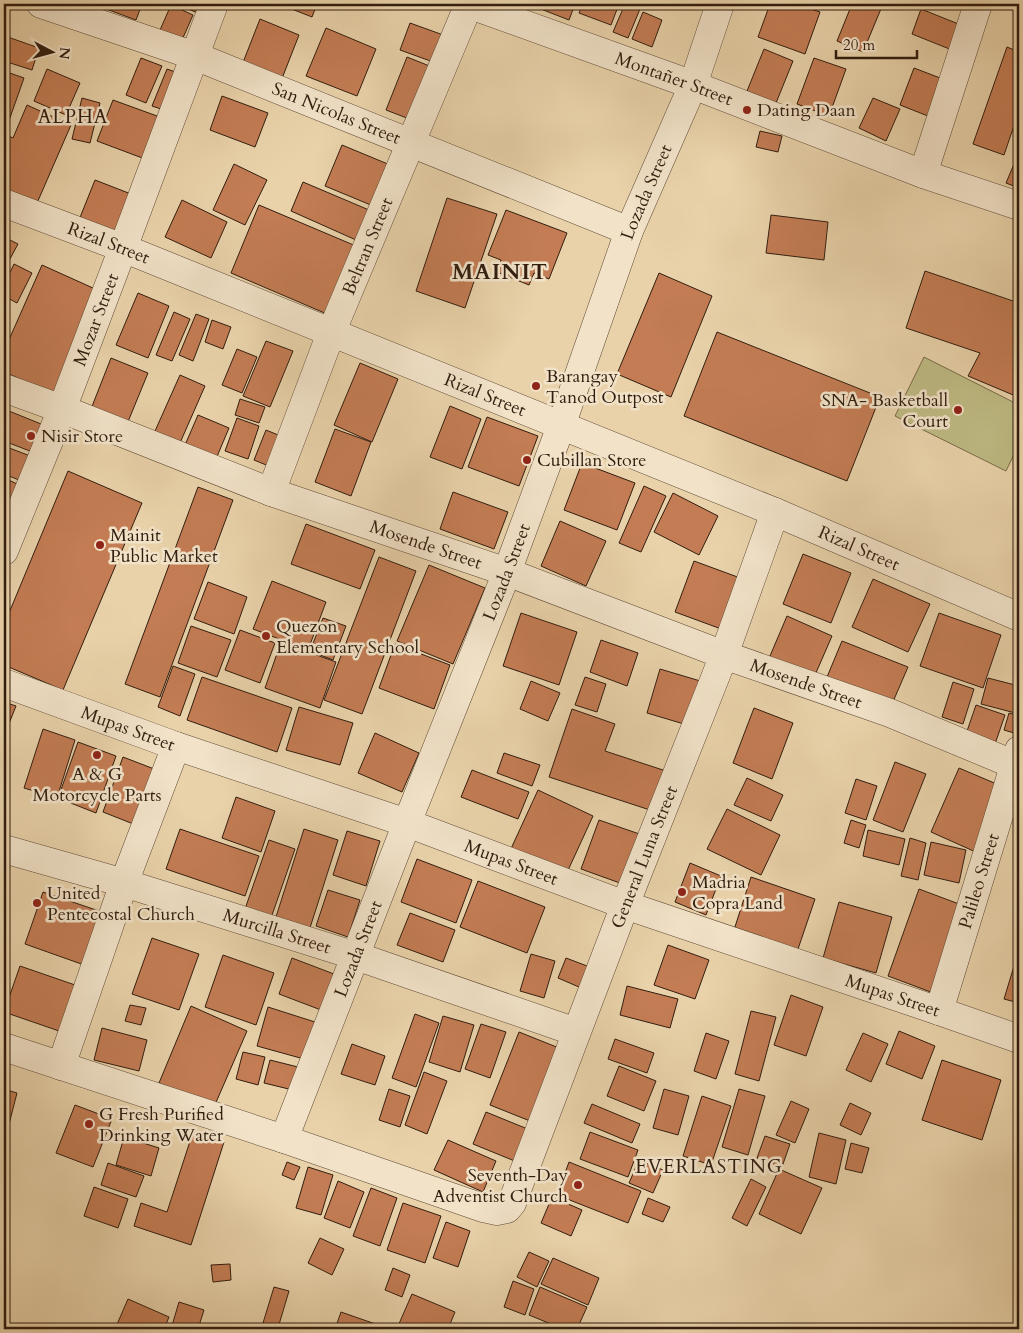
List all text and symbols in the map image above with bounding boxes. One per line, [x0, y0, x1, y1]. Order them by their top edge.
north arrow [28, 28, 78, 78]
scale bar [836, 28, 917, 60]
text: 20 m [843, 35, 875, 55]
text: N [54, 46, 75, 60]
street label: Montañer Street [611, 46, 736, 112]
street label: San Nicolas Street [268, 76, 405, 151]
place label: Dating Daan [757, 98, 856, 123]
district label: ALPHA [38, 104, 108, 130]
marker: Dating Daan [741, 104, 753, 116]
street label: Lozada Street [615, 140, 679, 243]
street label: Beltran Street [336, 194, 400, 299]
street label: Rizal Street [64, 216, 154, 271]
district label: MAINIT [452, 257, 548, 287]
street label: Mozar Street [67, 270, 125, 370]
place label: Barangay Tanod Outpost [546, 364, 664, 410]
street label: Rizal Street [440, 367, 530, 423]
marker: Barangay Tanod Outpost [530, 380, 542, 392]
place label: SNA- Basketball Court [822, 388, 948, 434]
marker: SNA- Basketball Court [952, 404, 964, 416]
place label: Nisir Store [41, 424, 123, 449]
marker: Nisir Store [25, 430, 37, 442]
place label: Cubillan Store [537, 448, 647, 473]
marker: Cubillan Store [521, 454, 533, 466]
street label: Mosende Street [366, 514, 485, 576]
street label: Lozada Street [477, 520, 537, 624]
street label: Rizal Street [814, 520, 904, 577]
place label: Mainit Public Market [110, 523, 218, 569]
marker: Mainit Public Market [94, 539, 106, 551]
place label: Quezon Elementary School [276, 614, 419, 660]
marker: Quezon Elementary School [260, 630, 272, 642]
street label: Mosende Street [746, 653, 866, 715]
street label: Mupas Street [77, 700, 179, 758]
marker: A & G Motorcycle Parts [91, 749, 103, 761]
place label: A & G Motorcycle Parts [33, 762, 161, 808]
street label: General Luna Street [605, 782, 684, 932]
street label: Palileo Street [953, 830, 1006, 932]
street label: Mupas Street [461, 834, 562, 892]
place label: Madria Copra Land [692, 870, 783, 916]
place label: United Pentecostal Church [47, 881, 195, 927]
marker: Madria Copra Land [676, 886, 688, 898]
marker: United Pentecostal Church [31, 897, 43, 909]
street label: Lozada Street [328, 897, 389, 1001]
street label: Murcilla Street [220, 903, 334, 960]
street label: Mupas Street [842, 968, 943, 1023]
place label: G Fresh Purified Drinking Water [99, 1102, 224, 1148]
marker: G Fresh Purified Drinking Water [83, 1118, 95, 1130]
district label: EVERLASTING [635, 1154, 783, 1180]
place label: Seventh-Day Adventist Church [433, 1163, 568, 1209]
marker: Seventh-Day Adventist Church [572, 1179, 584, 1191]

